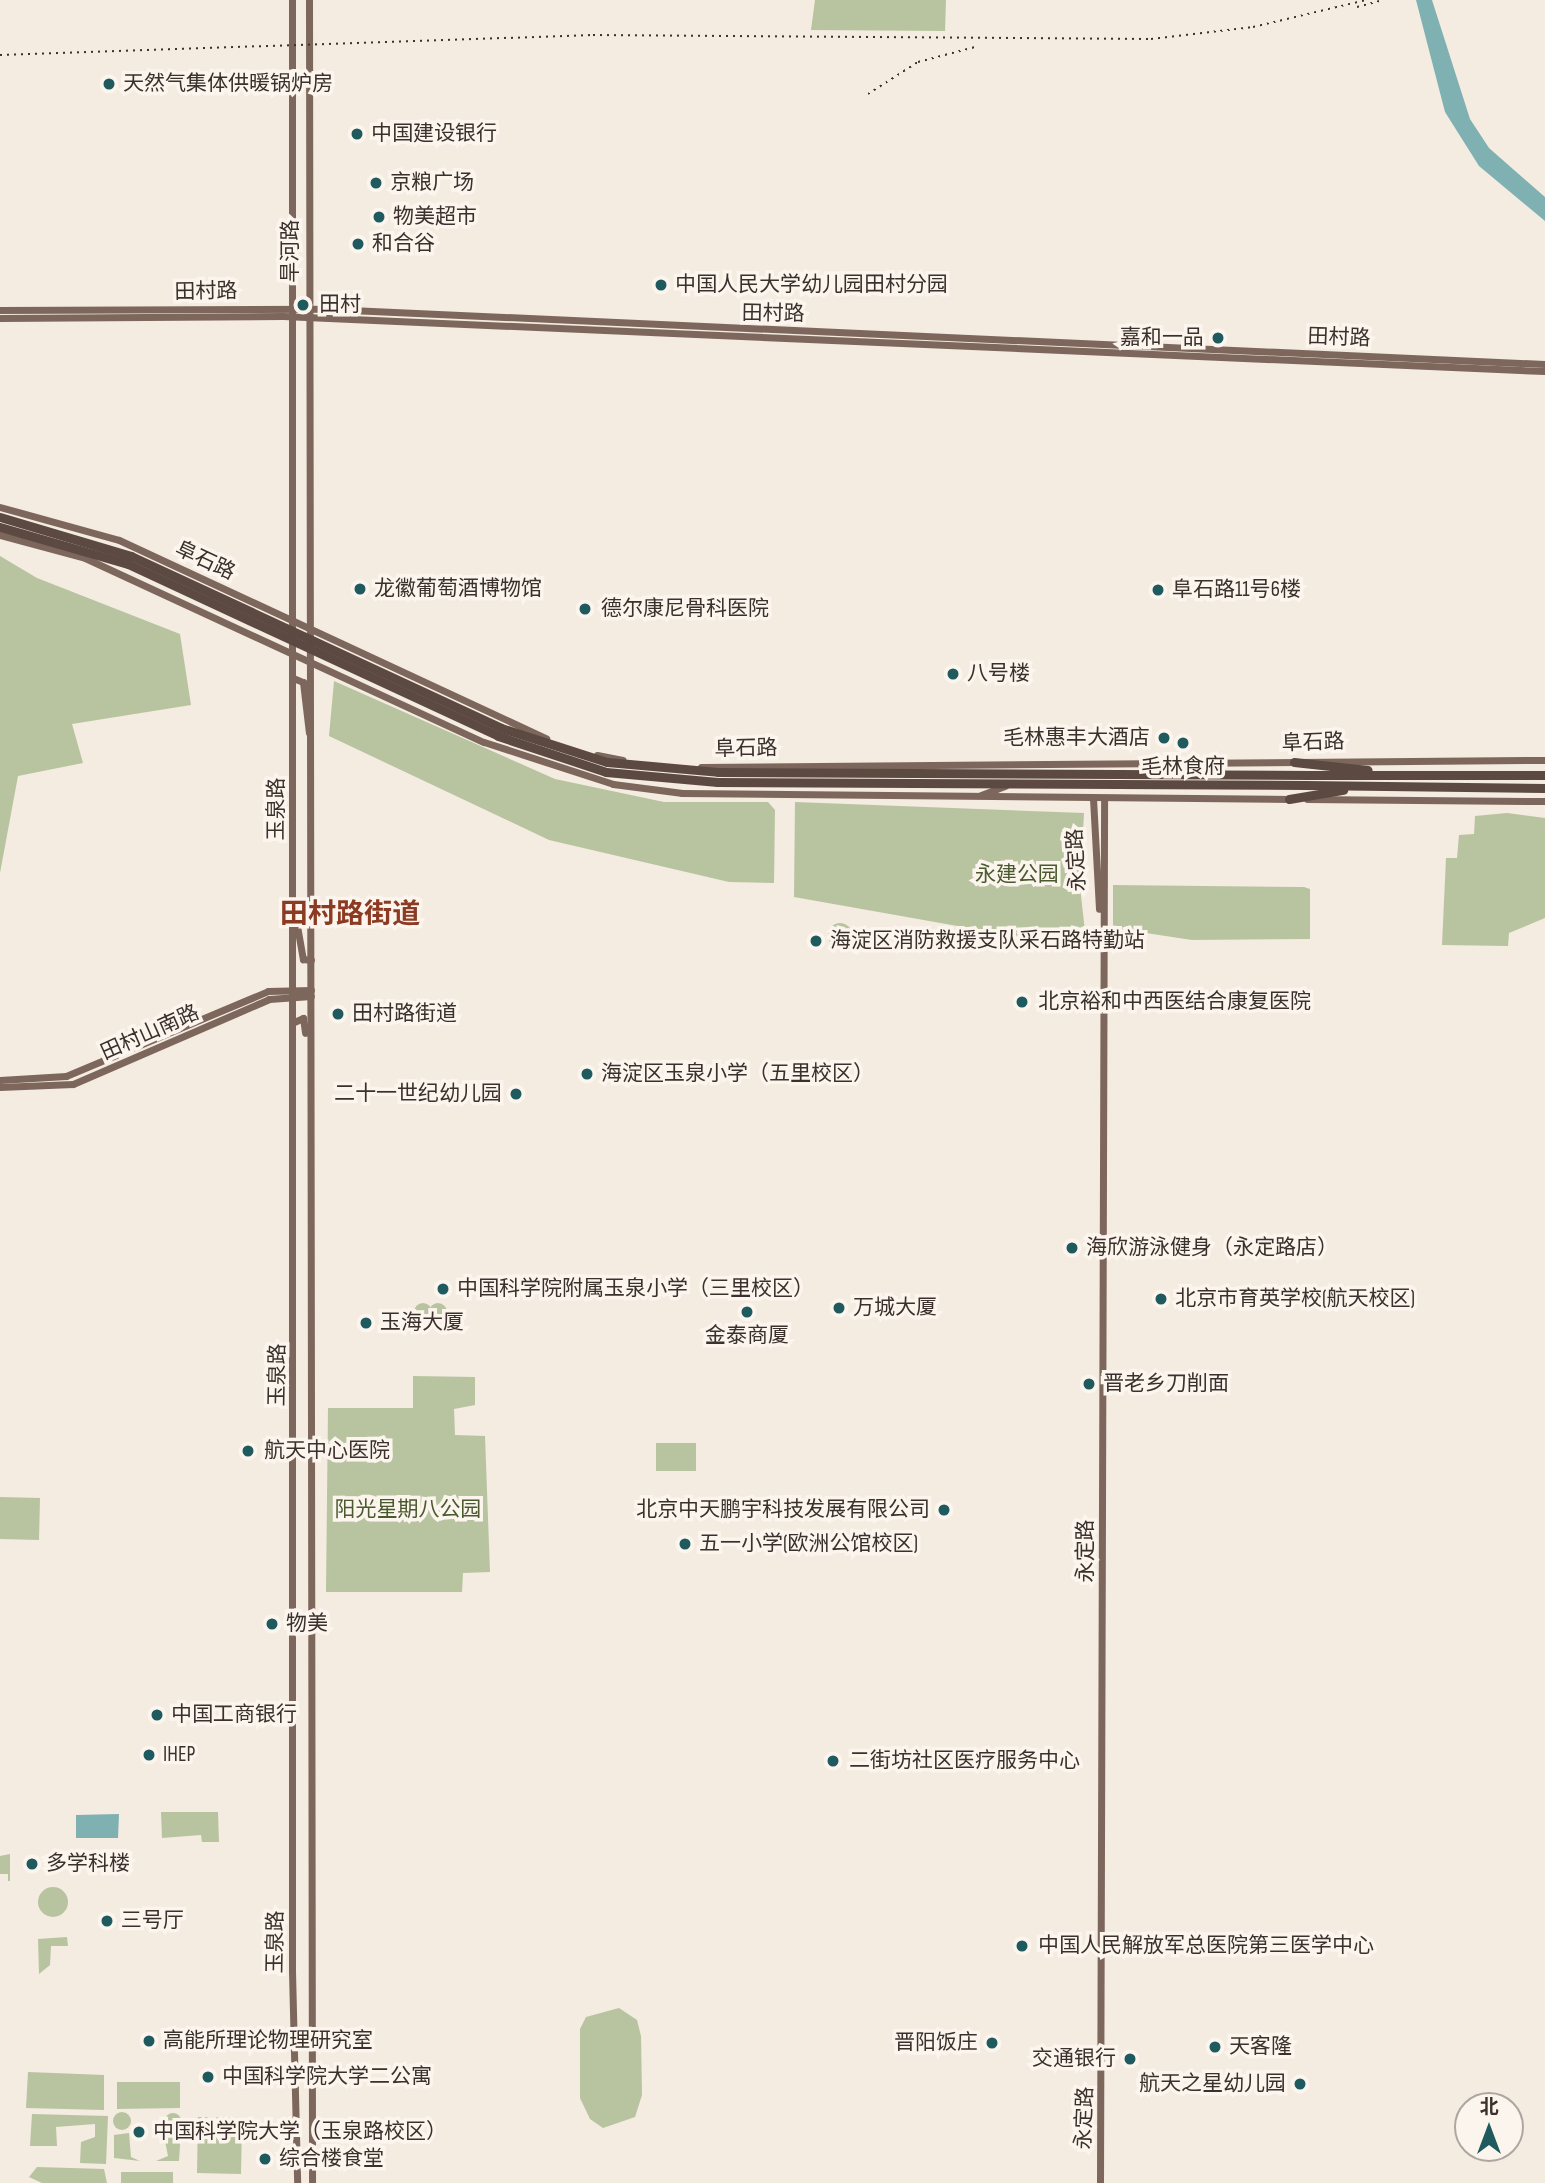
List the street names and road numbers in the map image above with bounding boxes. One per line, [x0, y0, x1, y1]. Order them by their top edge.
street label: 旱河路 [278, 220, 304, 282]
street label: 田村路 [174, 279, 238, 305]
street label: 田村路 [741, 301, 805, 327]
street label: 田村路 [1307, 324, 1371, 352]
street label: 阜石路 [171, 536, 239, 586]
street label: 阜石路 [1281, 729, 1345, 757]
street label: 阜石路 [714, 736, 778, 762]
street label: 玉泉路 [264, 778, 290, 840]
street label: 永定路 [1063, 828, 1091, 892]
street label: 田村山南路 [97, 1000, 203, 1066]
street label: 玉泉路 [265, 1343, 291, 1407]
street label: 永定路 [1073, 1520, 1099, 1582]
street label: 玉泉路 [263, 1910, 289, 1974]
street label: 永定路 [1071, 2086, 1099, 2150]

